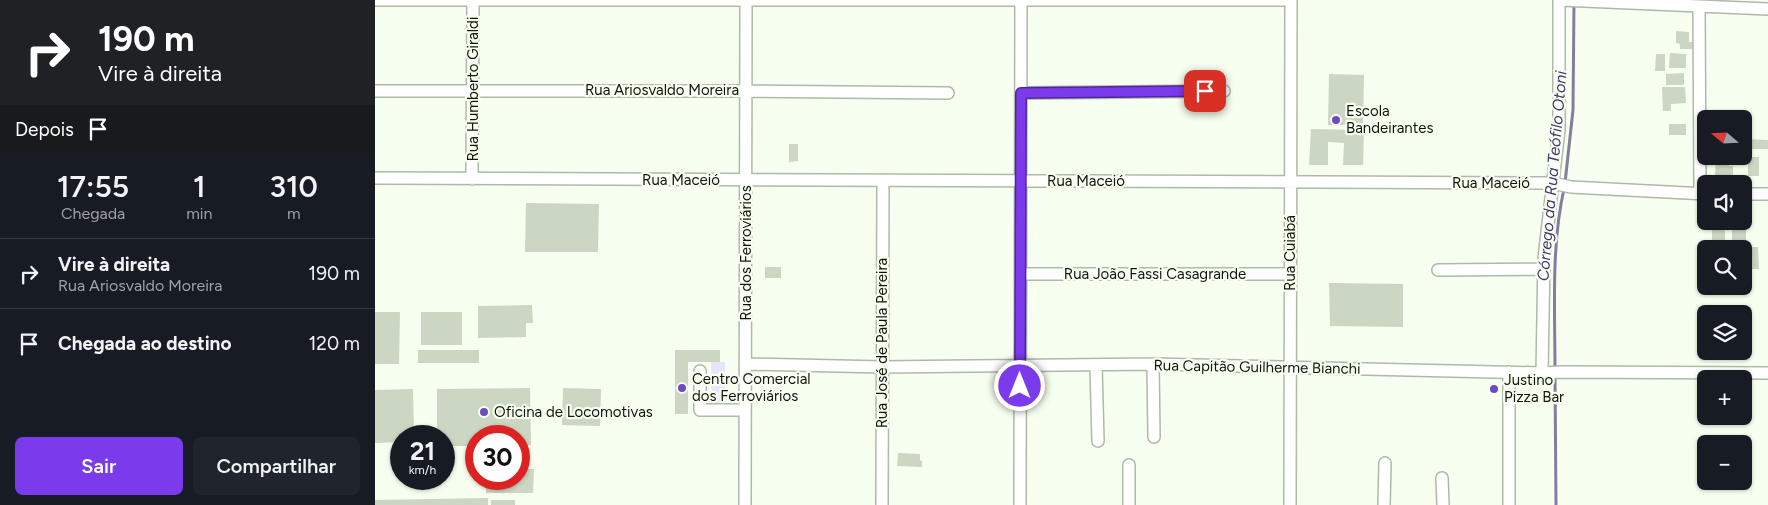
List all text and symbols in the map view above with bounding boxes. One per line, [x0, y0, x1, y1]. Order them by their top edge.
street label: Rua Humberto Giraldi [464, 17, 482, 161]
text: 190 m [98, 18, 195, 60]
icon: right [15, 20, 80, 85]
text: Vire à direita [98, 60, 222, 87]
pin [1184, 70, 1226, 112]
water label: Córrego da Rua Teófilo Otoni [1533, 70, 1571, 282]
icon: arrive [1191, 77, 1219, 105]
street label: Rua Ariosvaldo Moreira [585, 81, 739, 99]
place label: Escola Bandeirantes [1346, 102, 1434, 137]
north arrow [1697, 110, 1753, 165]
map controls [1697, 110, 1752, 490]
marker: Escola Bandeirantes [1330, 114, 1342, 126]
icon: arrive [84, 115, 112, 143]
text: Depois [15, 118, 74, 141]
text: 17:55 [57, 168, 129, 205]
text: 1 [193, 168, 206, 205]
text: 310 [270, 168, 318, 205]
street label: Rua Maceió [642, 171, 720, 189]
street label: Rua Maceió [1047, 172, 1125, 190]
street label: Rua Maceió [1452, 174, 1530, 192]
button: sound [1697, 175, 1752, 230]
street label: Rua dos Ferroviários [737, 185, 755, 321]
text: Chegada [61, 204, 125, 223]
text: min [186, 204, 212, 223]
text: m [287, 204, 301, 223]
street label: Rua Cuiabá [1281, 215, 1299, 291]
button: search [1697, 240, 1752, 295]
text: Vire à direita [58, 253, 170, 276]
street label: Rua José de Paula Pereira [873, 258, 891, 428]
icon: right [15, 260, 43, 288]
text: 190 m [308, 262, 360, 285]
street label: Rua João Fassi Casagrande [1064, 265, 1246, 283]
text: Rua Ariosvaldo Moreira [58, 276, 222, 295]
button: layers [1697, 305, 1752, 360]
icon: arrive [15, 330, 43, 358]
text: Chegada ao destino [58, 332, 231, 355]
text: 120 m [308, 332, 360, 355]
street label: Rua Capitão Guilherme Bianchi [1153, 356, 1361, 378]
position arrow [993, 359, 1045, 411]
place label: Centro Comercial dos Ferroviários [692, 370, 811, 405]
button: + [1697, 370, 1752, 425]
place label: Justino Pizza Bar [1504, 371, 1564, 406]
marker: Centro Comercial dos Ferroviários [676, 382, 688, 394]
marker: Justino Pizza Bar [1488, 383, 1500, 395]
place label: Oficina de Locomotivas [494, 403, 653, 421]
marker: Oficina de Locomotivas [478, 406, 490, 418]
speed limit sign: 30 [465, 425, 530, 490]
button: − [1697, 435, 1752, 490]
text: 21 [410, 436, 435, 466]
button: Sair [15, 437, 183, 495]
button: Compartilhar [193, 437, 360, 495]
text: km/h [409, 463, 436, 477]

